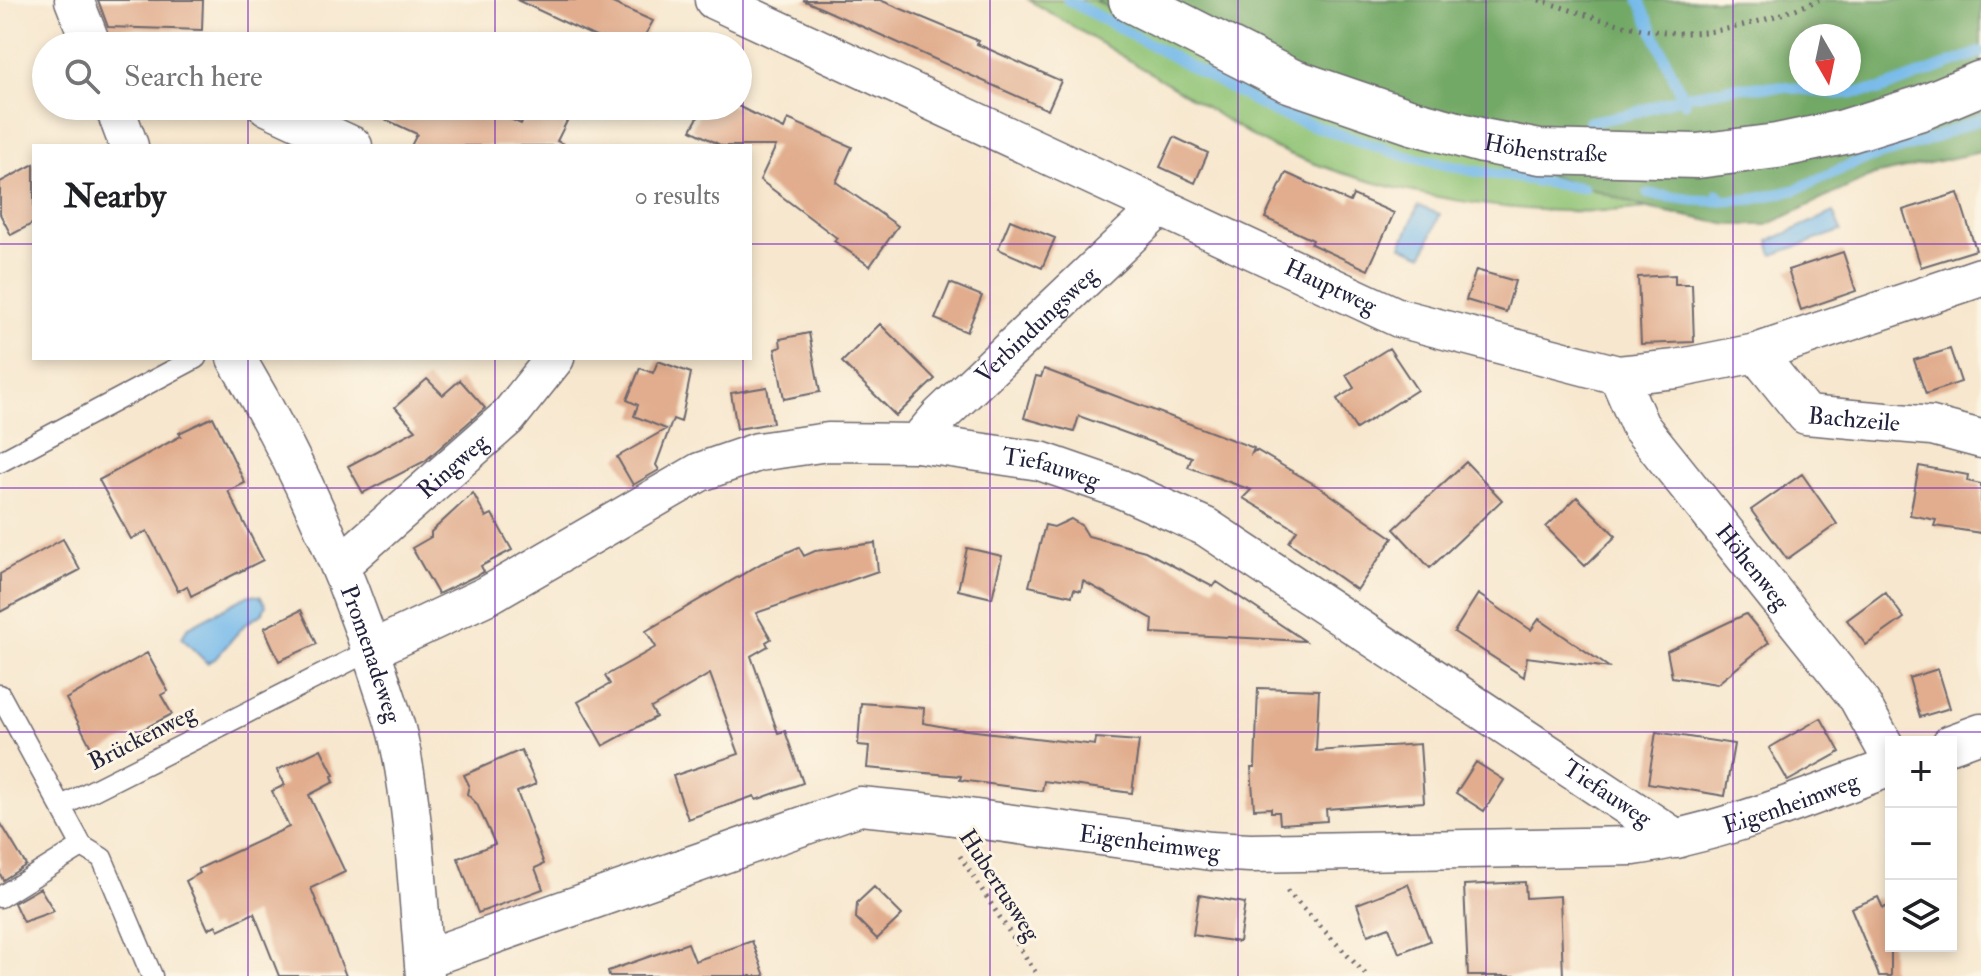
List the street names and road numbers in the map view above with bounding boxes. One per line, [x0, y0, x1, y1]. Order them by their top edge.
street label: Höhenstraße [1482, 127, 1608, 170]
street label: Hauptweg [1279, 252, 1383, 322]
street label: Verbindungsweg [969, 259, 1105, 391]
street label: Bachzeile [1807, 400, 1901, 439]
street label: Ringweg [411, 426, 496, 506]
street label: Tiefauweg [1000, 441, 1105, 497]
street label: Höhenweg [1708, 518, 1797, 618]
street label: Promenadeweg [333, 581, 409, 728]
street label: Brückenweg [83, 697, 202, 778]
street label: Tiefauweg [1557, 753, 1658, 835]
street label: Eigenheimweg [1719, 765, 1864, 841]
street label: Eigenheimweg [1077, 818, 1222, 867]
street label: Hubertusweg [952, 823, 1048, 948]

